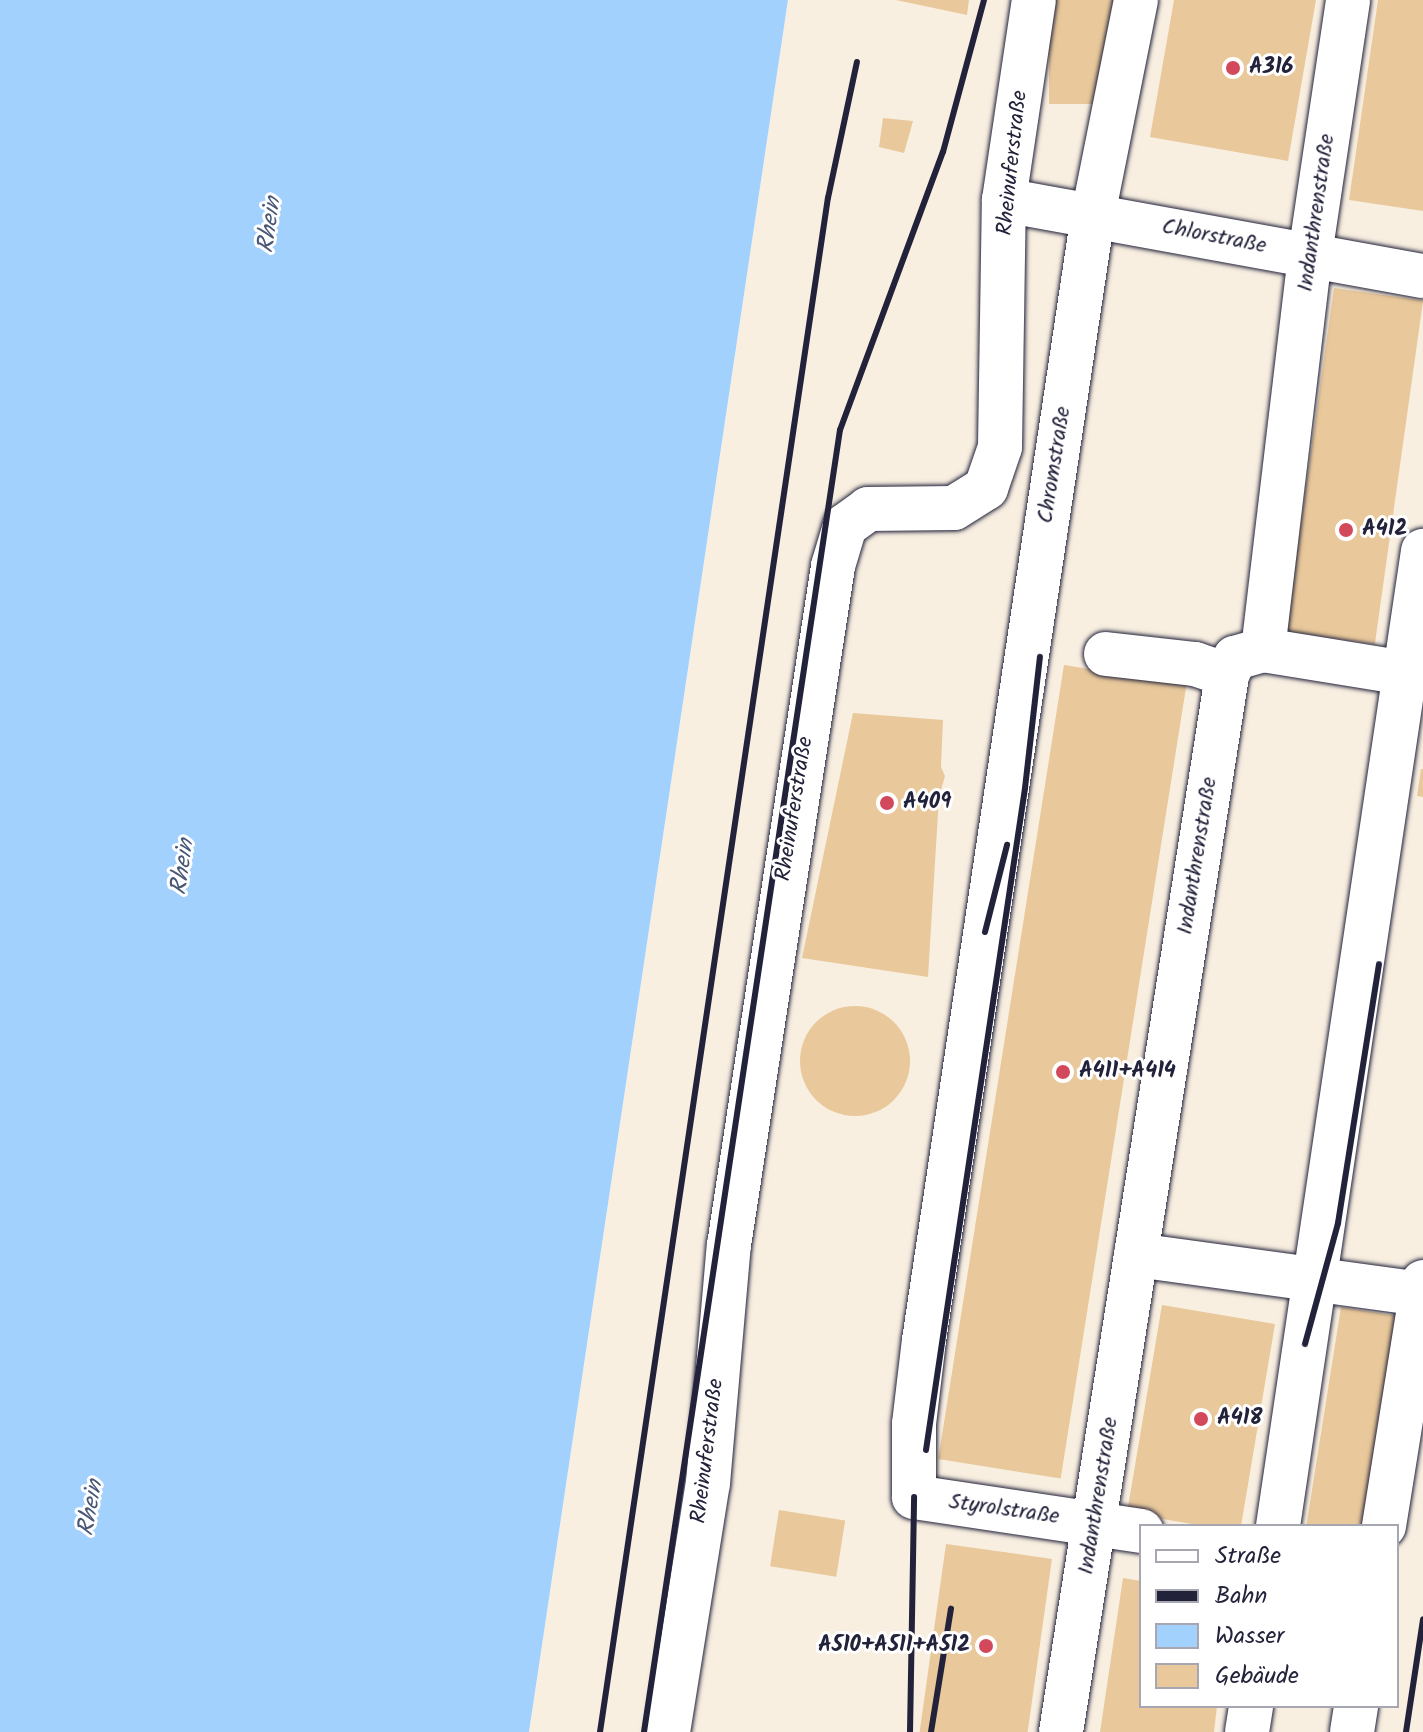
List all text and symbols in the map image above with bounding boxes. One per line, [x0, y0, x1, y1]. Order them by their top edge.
place label: A316 [1249, 55, 1293, 81]
marker: A316 [1224, 59, 1242, 77]
street label: Rheinuferstraße [992, 89, 1034, 237]
street label: Indanthrenstraße [1293, 132, 1341, 294]
water label: Rhein [252, 195, 288, 255]
street label: Chlorstraße [1160, 214, 1268, 260]
street label: Chromstraße [1033, 405, 1077, 525]
place label: A412 [1362, 517, 1407, 543]
marker: A412 [1337, 521, 1355, 539]
street label: Rheinuferstraße [771, 735, 819, 883]
street label: Indanthrenstraße [1173, 775, 1223, 937]
place label: A409 [903, 790, 951, 816]
marker: A409 [878, 794, 896, 812]
water label: Rhein [165, 837, 201, 897]
place label: A411+A414 [1079, 1059, 1176, 1085]
marker: A411+A414 [1054, 1063, 1072, 1081]
street label: Rheinuferstraße [686, 1377, 730, 1525]
place label: A418 [1217, 1406, 1262, 1432]
marker: A418 [1192, 1410, 1210, 1428]
street label: Indanthrenstraße [1074, 1415, 1124, 1577]
water label: Rhein [72, 1478, 110, 1538]
street label: Styrolstraße [947, 1489, 1061, 1531]
legend [1139, 1524, 1399, 1708]
text: Straße [1215, 1537, 1281, 1576]
text: Bahn [1215, 1577, 1267, 1616]
text: Wasser [1215, 1617, 1284, 1656]
place label: A510+A511+A512 [818, 1633, 970, 1659]
marker: A510+A511+A512 [977, 1637, 995, 1655]
text: Gebäude [1215, 1657, 1299, 1696]

